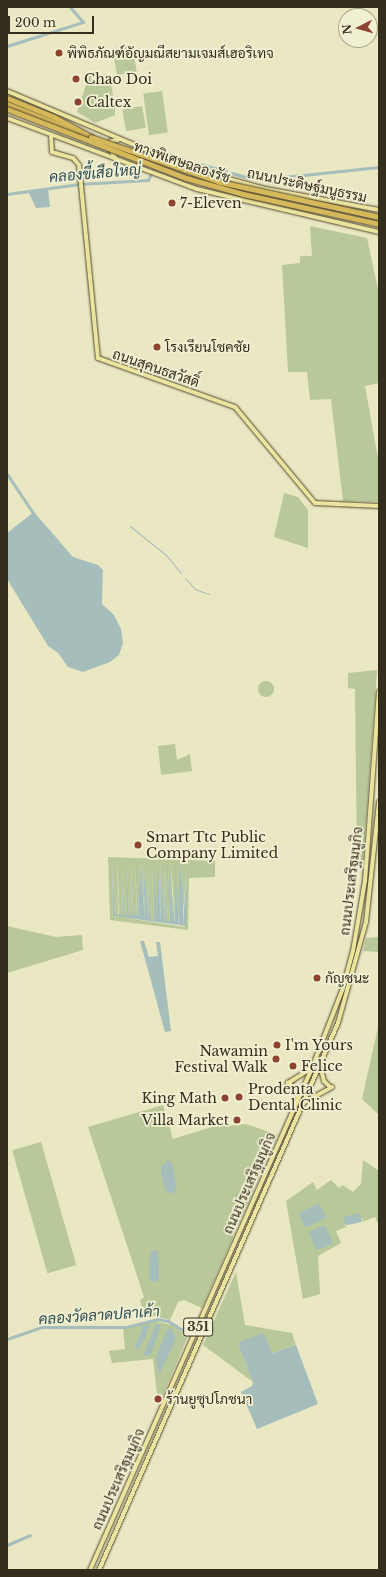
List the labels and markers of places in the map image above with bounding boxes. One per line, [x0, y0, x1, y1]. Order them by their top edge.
place label: พิพิธภัณฑ์อัญมณีสยามเจมส์เฮอริเทจ [67, 45, 274, 61]
marker: พิพิธภัณฑ์อัญมณีสยามเจมส์เฮอริเทจ [54, 48, 64, 58]
place label: Chao Doi [84, 71, 152, 87]
marker: Chao Doi [71, 74, 81, 84]
place label: Caltex [86, 94, 131, 110]
marker: Caltex [73, 97, 83, 107]
place label: 7-Eleven [180, 195, 242, 211]
marker: 7-Eleven [167, 198, 177, 208]
place label: โรงเรียนโชคชัย [165, 339, 250, 355]
marker: โรงเรียนโชคชัย [152, 342, 162, 352]
place label: Smart Ttc Public Company Limited [146, 829, 279, 862]
marker: Smart Ttc Public Company Limited [133, 840, 143, 850]
place label: กัญชนะ [325, 970, 370, 986]
marker: กัญชนะ [312, 973, 322, 983]
place label: I'm Yours [285, 1037, 353, 1053]
marker: I'm Yours [272, 1040, 282, 1050]
place label: Nawamin Festival Walk [174, 1043, 268, 1076]
marker: Nawamin Festival Walk [271, 1054, 281, 1064]
place label: Felice [301, 1058, 343, 1074]
marker: Felice [288, 1061, 298, 1071]
place label: Prodenta Dental Clinic [248, 1081, 342, 1114]
place label: King Math [141, 1090, 217, 1106]
marker: Prodenta Dental Clinic [233, 1091, 245, 1103]
marker: King Math [220, 1093, 230, 1103]
place label: Villa Market [141, 1112, 229, 1128]
marker: Villa Market [232, 1115, 242, 1125]
place label: ร้านยูซุปโภชนา [166, 1391, 252, 1407]
marker: ร้านยูซุปโภชนา [153, 1394, 163, 1404]

